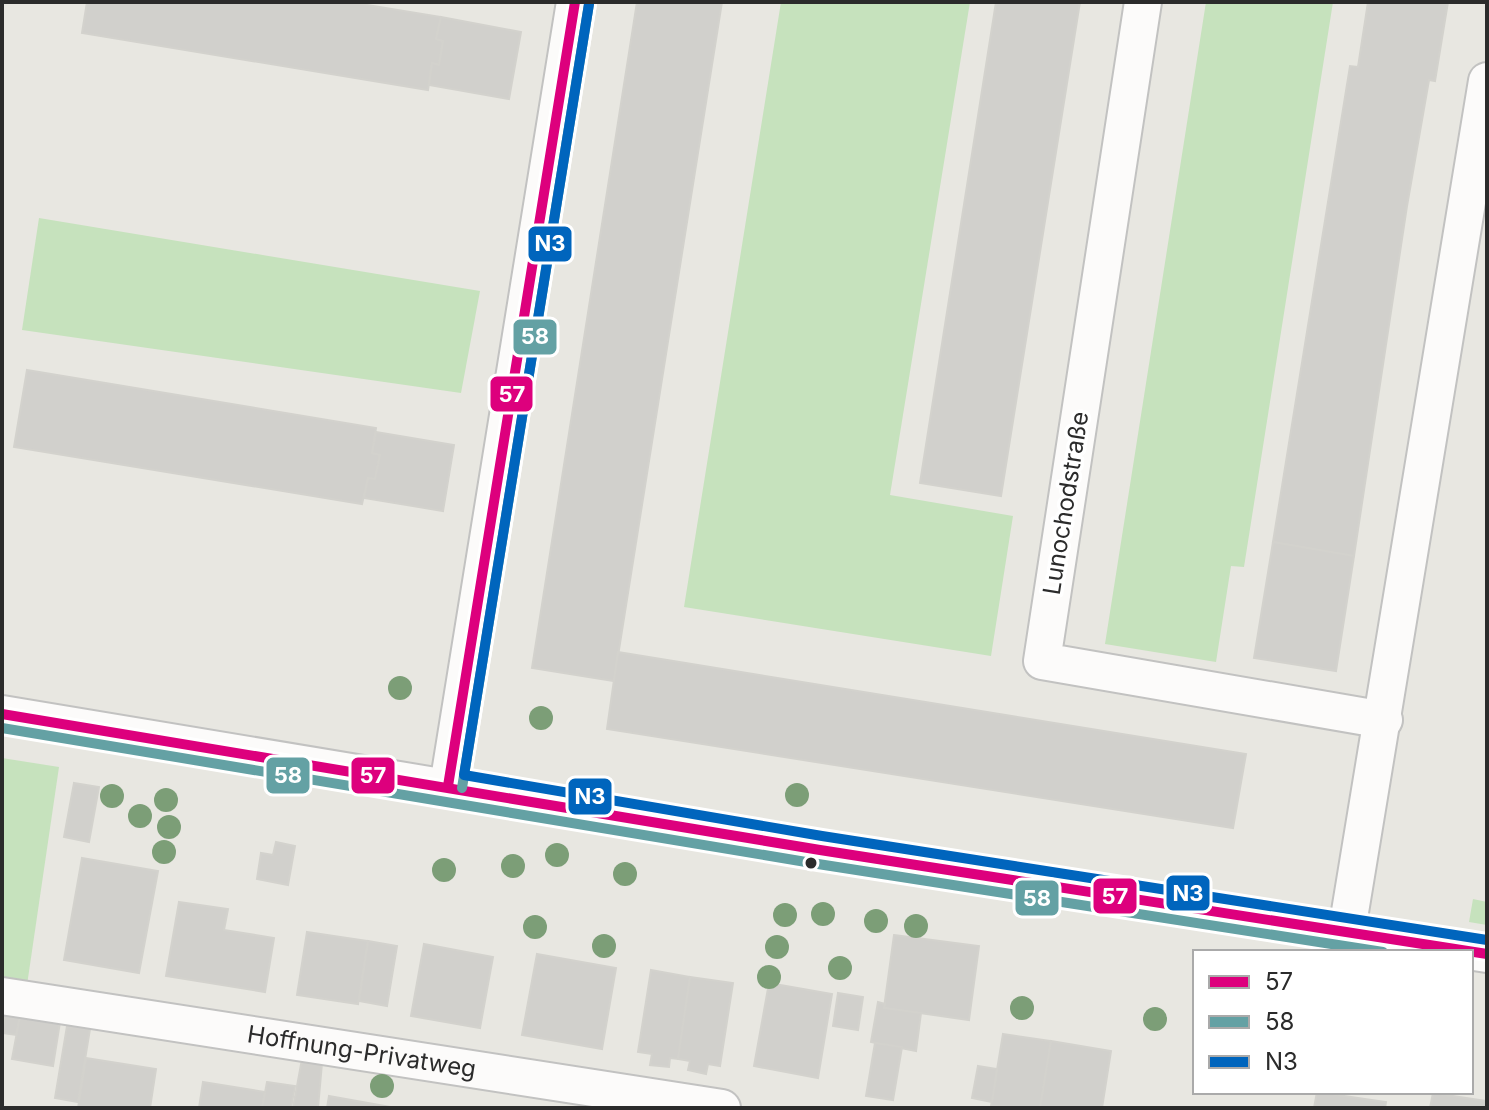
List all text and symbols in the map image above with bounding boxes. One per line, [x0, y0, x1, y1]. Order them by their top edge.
line badge: N3 [527, 225, 573, 263]
text: N3 [535, 230, 565, 256]
line badge: 58 [512, 318, 558, 356]
text: 58 [521, 323, 549, 349]
line badge: 57 [489, 375, 534, 413]
text: 57 [499, 381, 525, 407]
street label: Lunochodstraße [1037, 409, 1094, 597]
line badge: 58 [265, 756, 311, 795]
line badge: 57 [350, 756, 396, 795]
text: 58 [274, 762, 302, 788]
text: 57 [360, 762, 386, 788]
line badge: N3 [567, 777, 613, 816]
text: N3 [575, 783, 605, 809]
unlabelled marker [803, 855, 819, 871]
line badge: N3 [1165, 874, 1211, 912]
line badge: 57 [1092, 877, 1138, 915]
line badge: 58 [1014, 879, 1060, 917]
text: N3 [1173, 880, 1203, 906]
text: 57 [1102, 883, 1128, 909]
text: 58 [1023, 885, 1051, 911]
legend [1193, 950, 1473, 1094]
text: 57 [1265, 967, 1293, 996]
text: 58 [1265, 1007, 1294, 1036]
street label: Hoffnung-Privatweg [245, 1019, 478, 1084]
text: N3 [1265, 1047, 1298, 1076]

